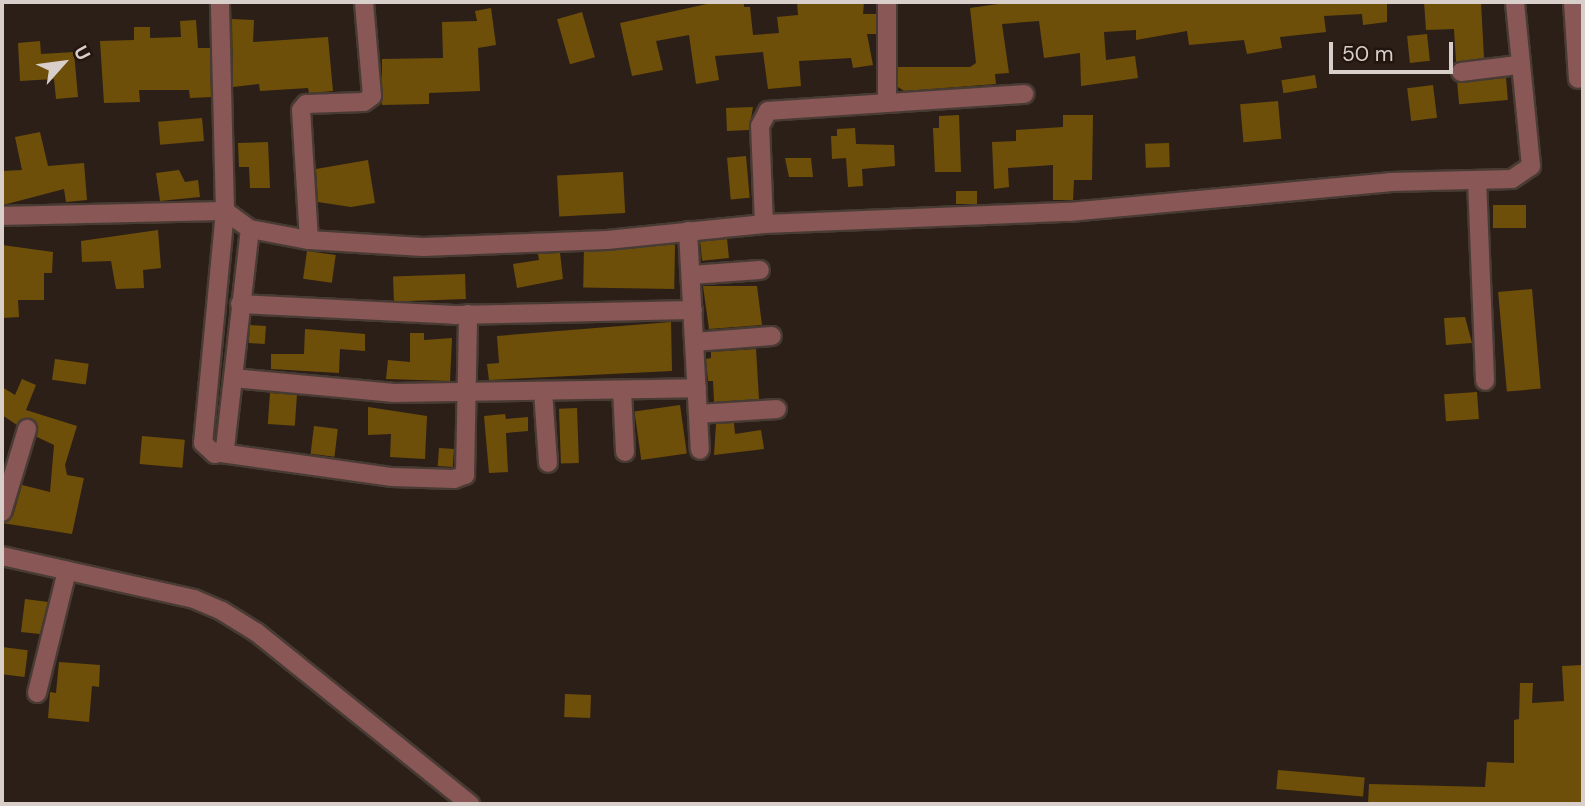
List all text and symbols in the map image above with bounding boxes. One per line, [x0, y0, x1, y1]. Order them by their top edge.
north arrow [28, 28, 98, 98]
scale bar [1333, 28, 1457, 72]
text: 50 m [1342, 40, 1393, 68]
text: U [68, 41, 96, 65]

